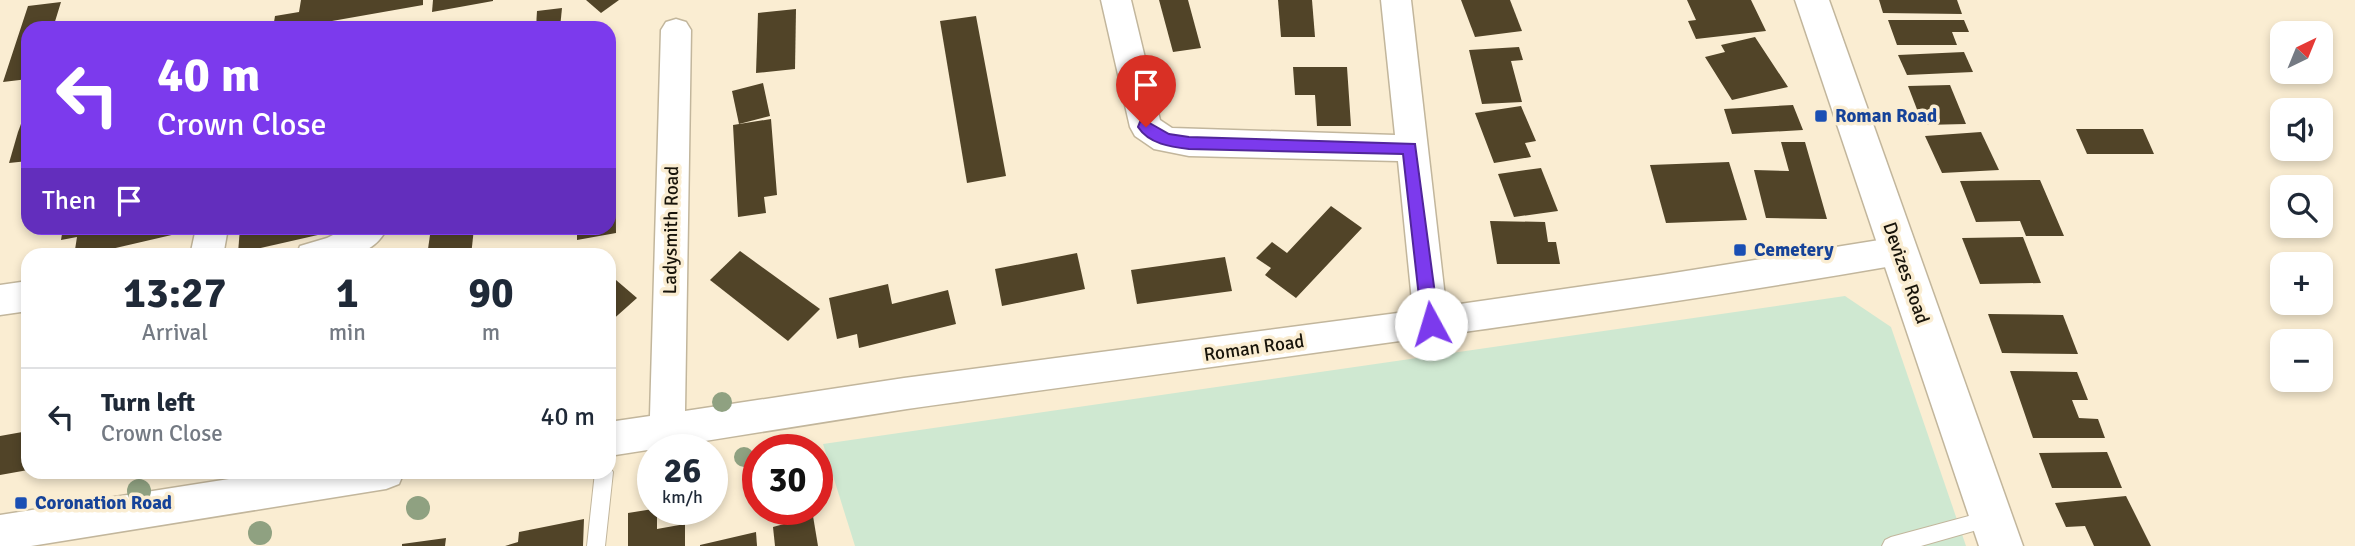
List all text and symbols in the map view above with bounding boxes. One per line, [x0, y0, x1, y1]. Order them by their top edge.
north arrow [2270, 21, 2333, 84]
map controls [2270, 21, 2333, 392]
text: 40 m [157, 45, 260, 105]
icon: left [42, 49, 133, 140]
pin [1116, 55, 1176, 127]
icon: arrive [1127, 66, 1165, 104]
button: sound [2270, 98, 2333, 161]
place label: Roman Road [1835, 104, 1937, 128]
text: Crown Close [157, 105, 327, 144]
marker: Roman Road [1813, 108, 1829, 124]
street label: Ladysmith Road [658, 166, 684, 294]
button: search [2270, 175, 2333, 238]
icon: arrive [110, 182, 148, 220]
text: Then [42, 185, 96, 217]
street label: Devizes Road [1877, 219, 1935, 327]
place label: Cemetery [1754, 238, 1834, 262]
marker: Cemetery [1732, 242, 1748, 258]
button: + [2270, 252, 2333, 315]
text: 13:27 [123, 268, 226, 319]
text: 1 [336, 268, 359, 319]
text: 90 [468, 268, 514, 319]
position arrow [1394, 287, 1468, 361]
text: Arrival [142, 318, 208, 347]
text: min [329, 318, 366, 347]
text: m [482, 318, 500, 347]
street label: Roman Road [1202, 329, 1306, 367]
button: − [2270, 329, 2333, 392]
text: Turn left [101, 387, 195, 419]
icon: left [42, 398, 80, 436]
text: 40 m [540, 401, 595, 433]
text: Crown Close [101, 419, 223, 448]
speed limit sign: 30 [742, 434, 833, 525]
text: 26 [664, 449, 701, 492]
text: km/h [662, 486, 703, 508]
place label: Coronation Road [35, 491, 172, 515]
marker: Coronation Road [13, 495, 29, 511]

